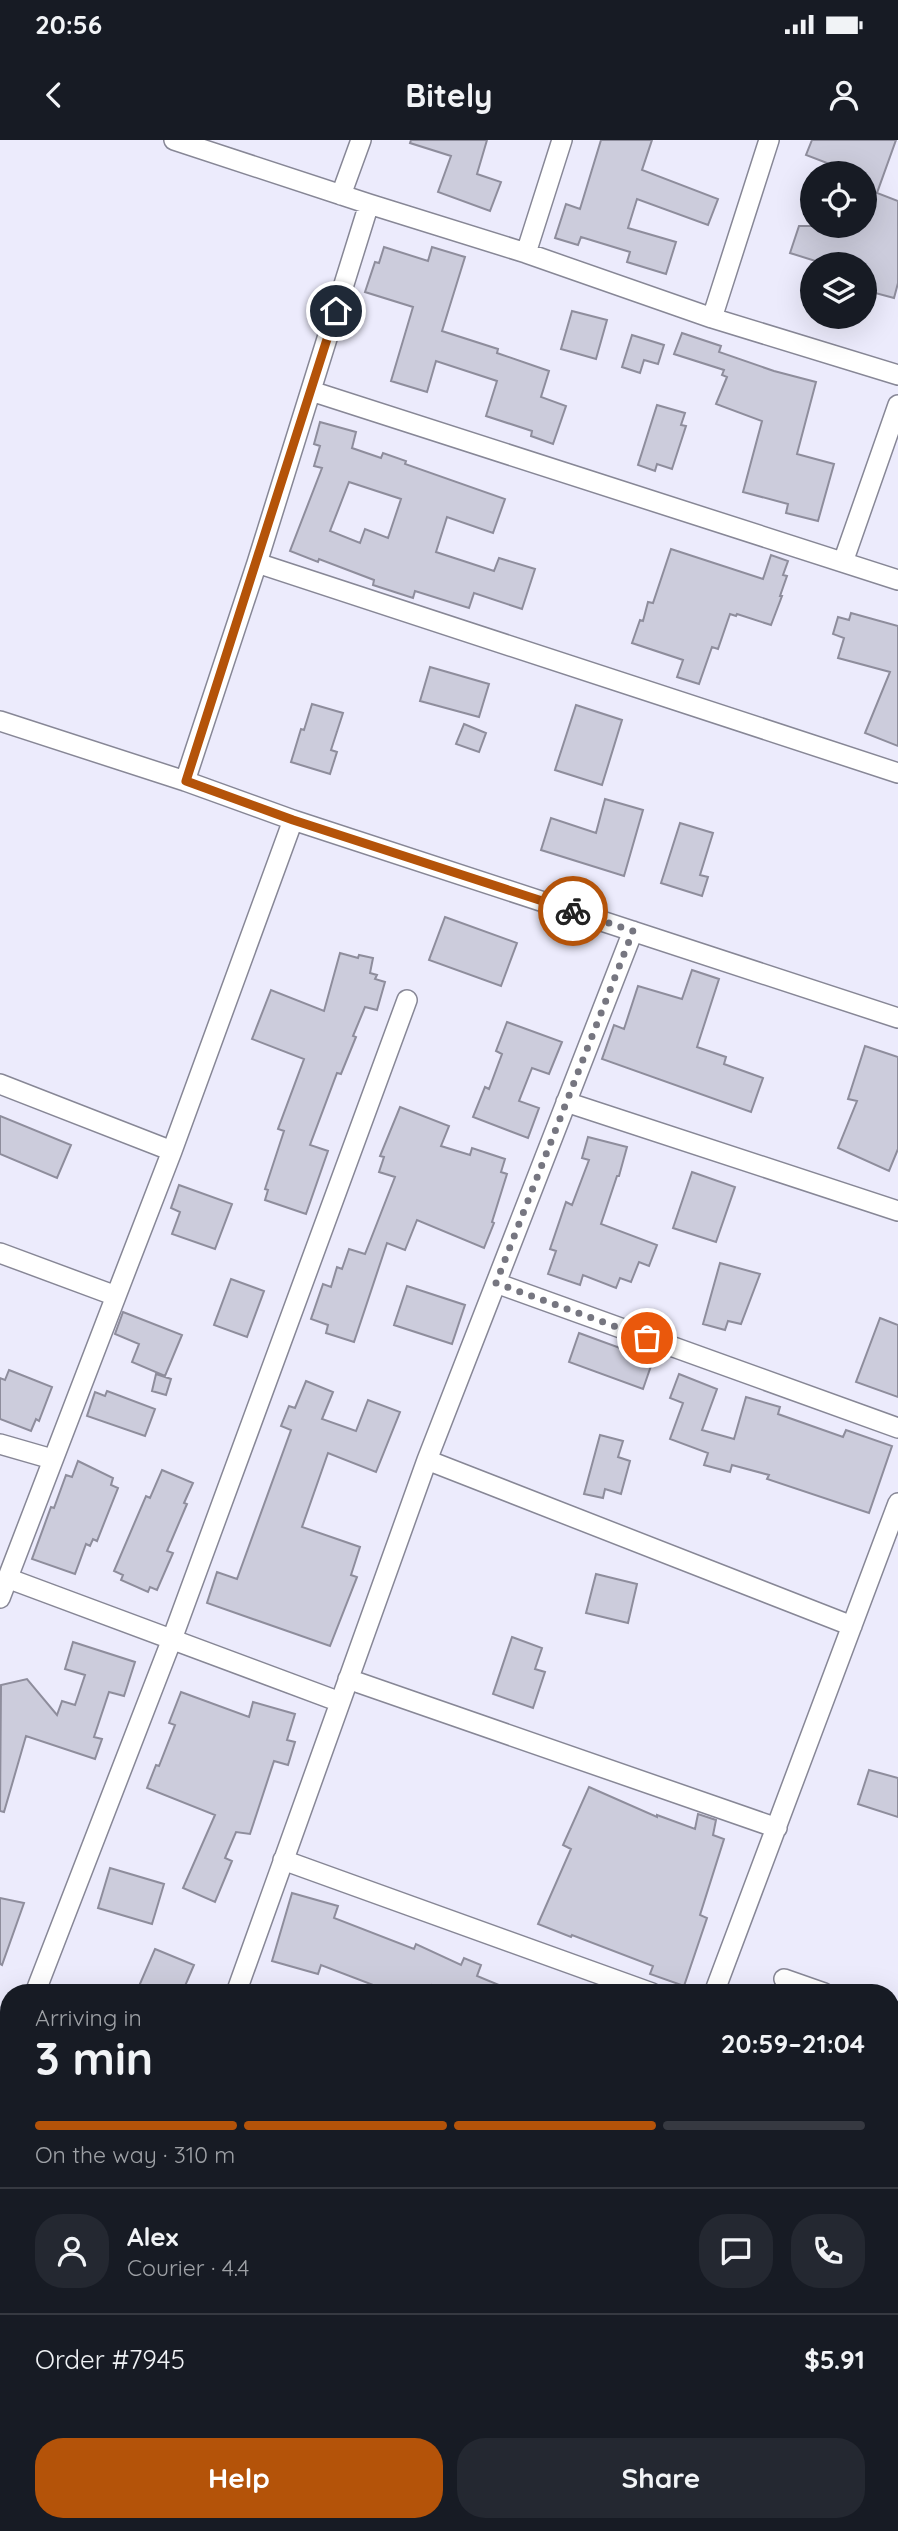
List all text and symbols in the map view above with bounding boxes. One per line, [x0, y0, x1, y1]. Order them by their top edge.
text: 20:56 [35, 8, 102, 41]
text: Bitely [405, 75, 493, 115]
icon: back [35, 76, 73, 114]
icon: person [825, 76, 863, 114]
map controls [800, 161, 877, 329]
button: locate [800, 161, 877, 238]
button: layers [800, 252, 877, 329]
pin [306, 281, 366, 341]
icon: home [317, 292, 355, 330]
courier [538, 876, 608, 946]
icon: bike [554, 892, 592, 930]
pin [617, 1308, 677, 1368]
icon: bag [628, 1319, 666, 1357]
text: Arriving in [35, 2003, 142, 2032]
text: 20:59–21:04 [721, 2027, 865, 2060]
text: 3 min [35, 2029, 153, 2087]
text: On the way · 310 m [35, 2140, 235, 2169]
button: person [35, 2214, 109, 2288]
button: chat [699, 2214, 773, 2288]
button: phone [791, 2214, 865, 2288]
text: Alex [127, 2220, 178, 2253]
text: Courier · 4.4 [127, 2253, 249, 2282]
text: Order #7945 [35, 2343, 185, 2376]
text: $5.91 [804, 2343, 865, 2376]
button: Help [35, 2438, 443, 2518]
button: Share [457, 2438, 865, 2518]

